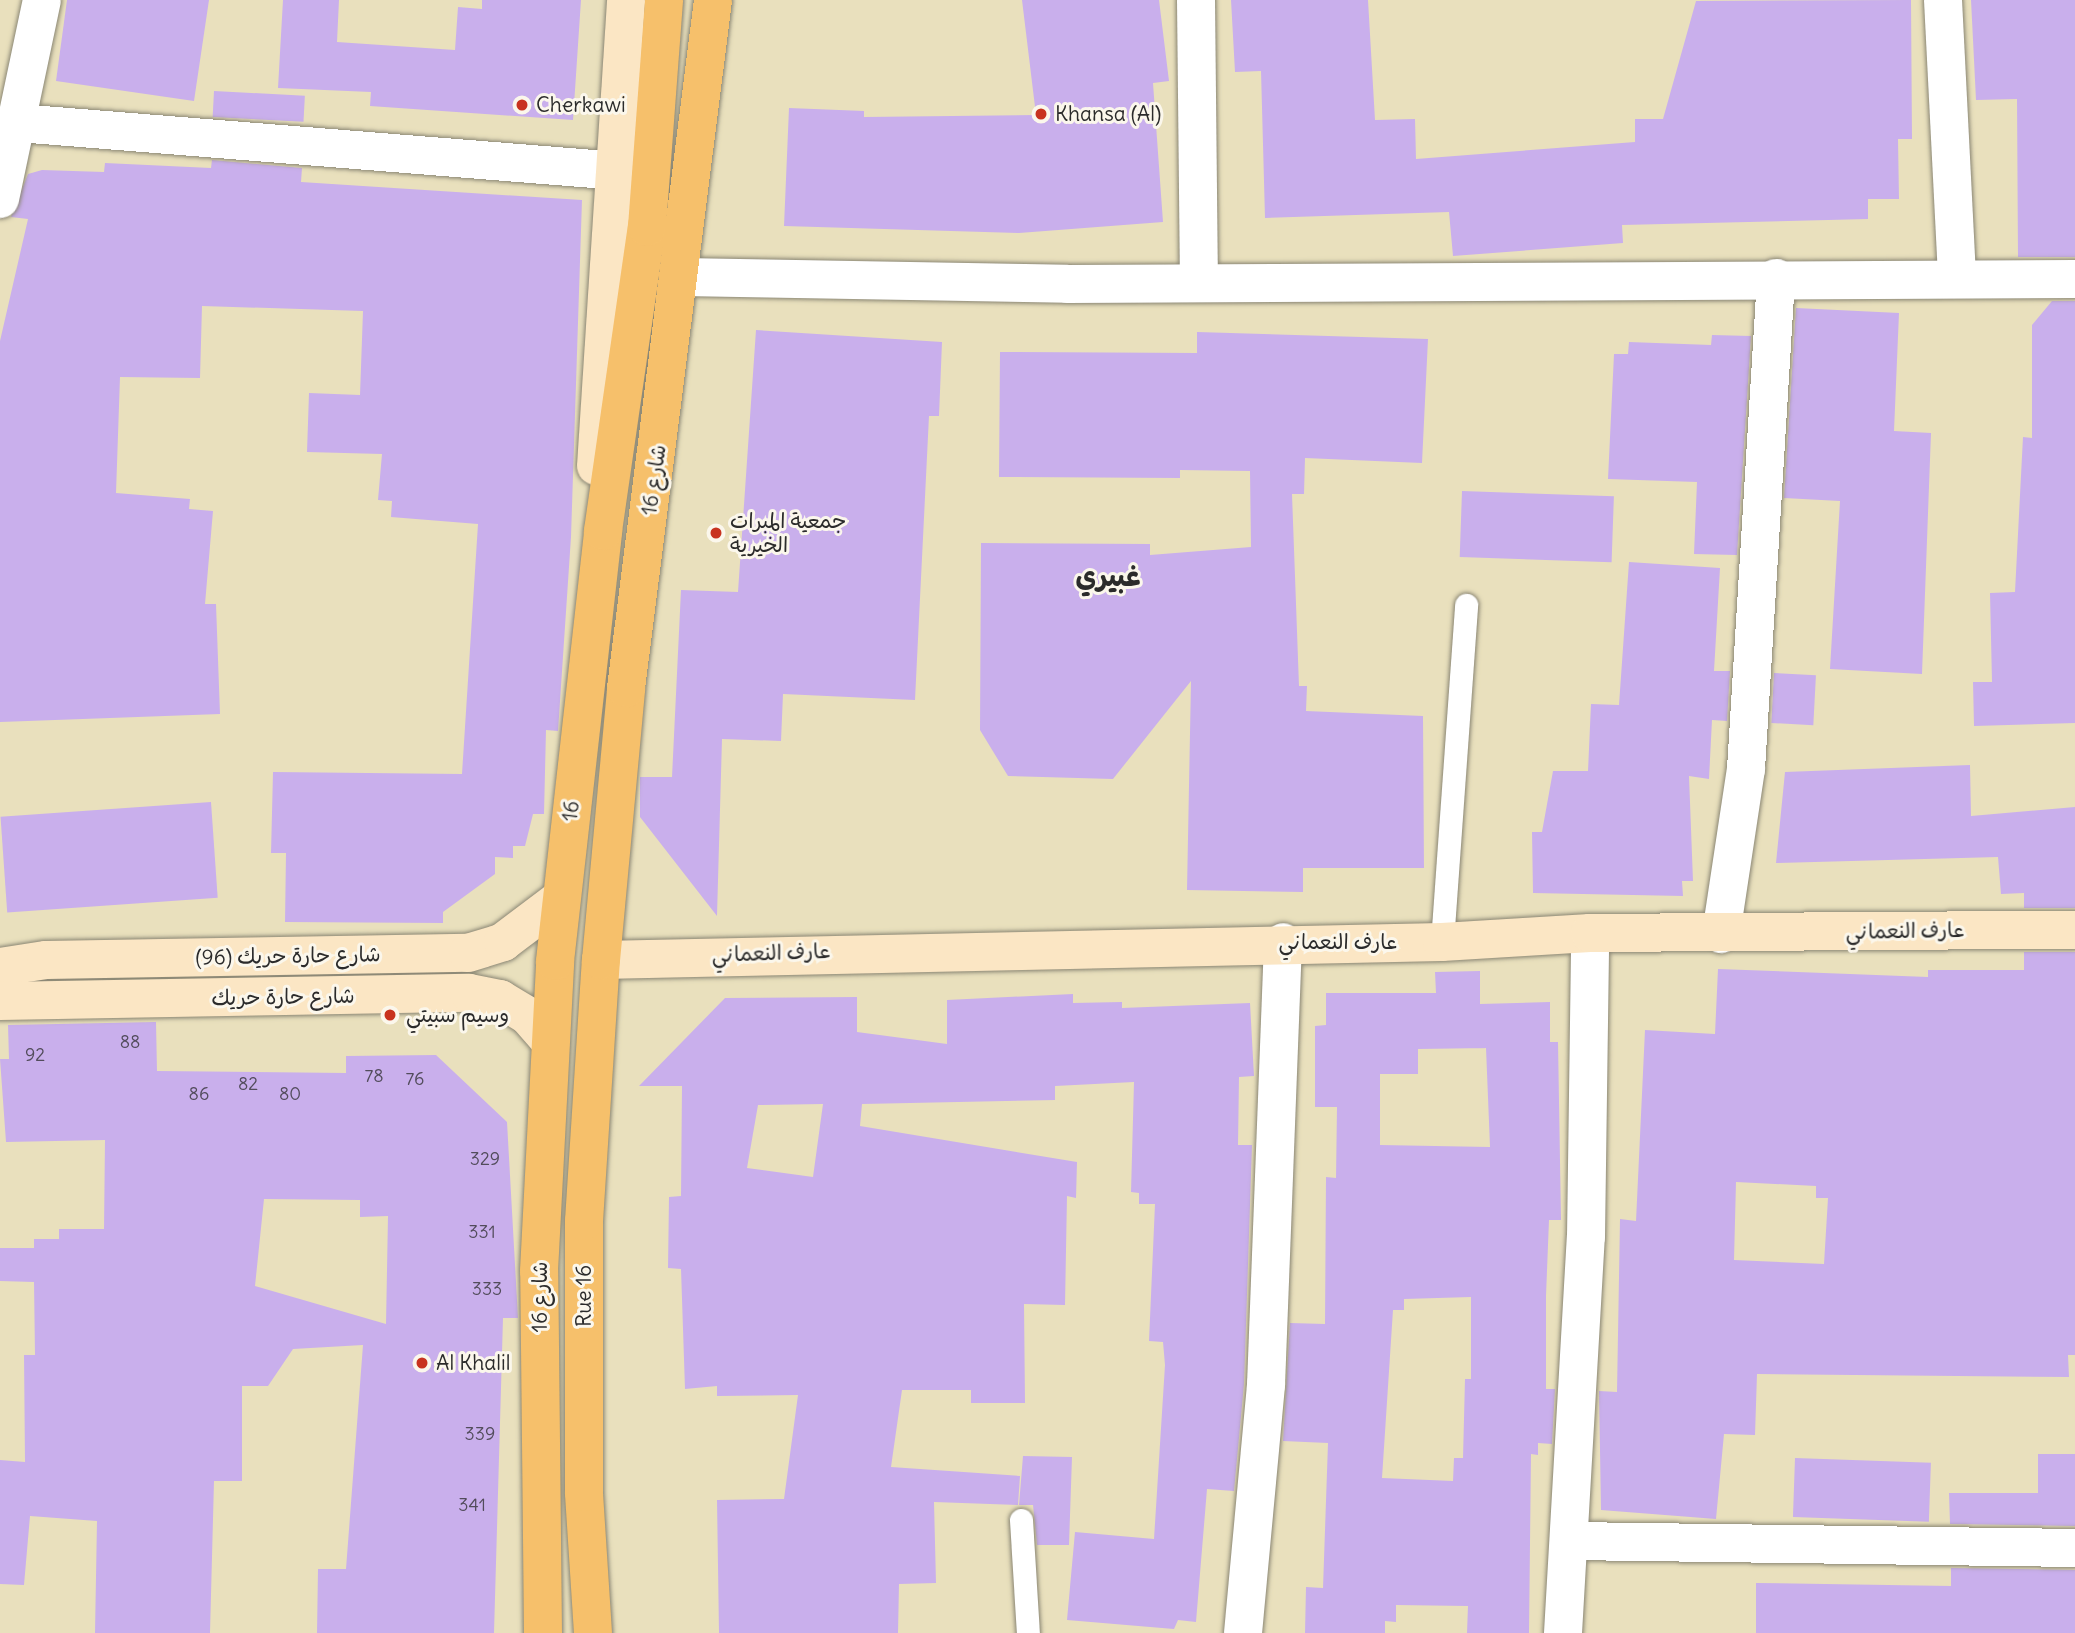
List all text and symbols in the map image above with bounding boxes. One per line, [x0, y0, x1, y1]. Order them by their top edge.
place label: Cherkawi [536, 92, 626, 118]
marker: Cherkawi [514, 97, 530, 113]
place label: Khansa (Al) [1055, 101, 1161, 127]
marker: Khansa (Al) [1033, 106, 1049, 122]
street label: شارع 16 [637, 443, 671, 517]
place label: جمعية المبرات الخيرية [730, 508, 846, 558]
marker: جمعية المبرات الخيرية [708, 525, 724, 541]
district label: غبيري [1076, 559, 1140, 593]
street label: 16 [557, 799, 585, 823]
street label: عارف النعماني [1845, 917, 1965, 945]
street label: عارف النعماني [1279, 929, 1397, 955]
street label: عارف النعماني [711, 938, 831, 968]
street label: شارع حارة حريك (96) [195, 942, 381, 970]
street label: شارع حارة حريك [211, 983, 355, 1011]
place label: وسيم سبيتي [406, 1002, 509, 1028]
marker: وسيم سبيتي [380, 1005, 400, 1025]
house number: 88 [120, 1031, 140, 1053]
house number: 92 [25, 1044, 45, 1066]
house number: 78 [364, 1065, 384, 1087]
house number: 76 [406, 1068, 424, 1090]
house number: 82 [238, 1073, 258, 1095]
house number: 86 [189, 1083, 209, 1105]
house number: 80 [279, 1083, 301, 1105]
house number: 329 [470, 1148, 500, 1170]
house number: 331 [468, 1221, 496, 1243]
street label: شارع 16 [527, 1262, 553, 1332]
street label: Rue 16 [571, 1265, 597, 1327]
house number: 333 [472, 1278, 502, 1300]
place label: Al Khalil [436, 1350, 510, 1376]
marker: Al Khalil [414, 1355, 430, 1371]
house number: 339 [465, 1423, 495, 1445]
house number: 341 [458, 1494, 486, 1516]

